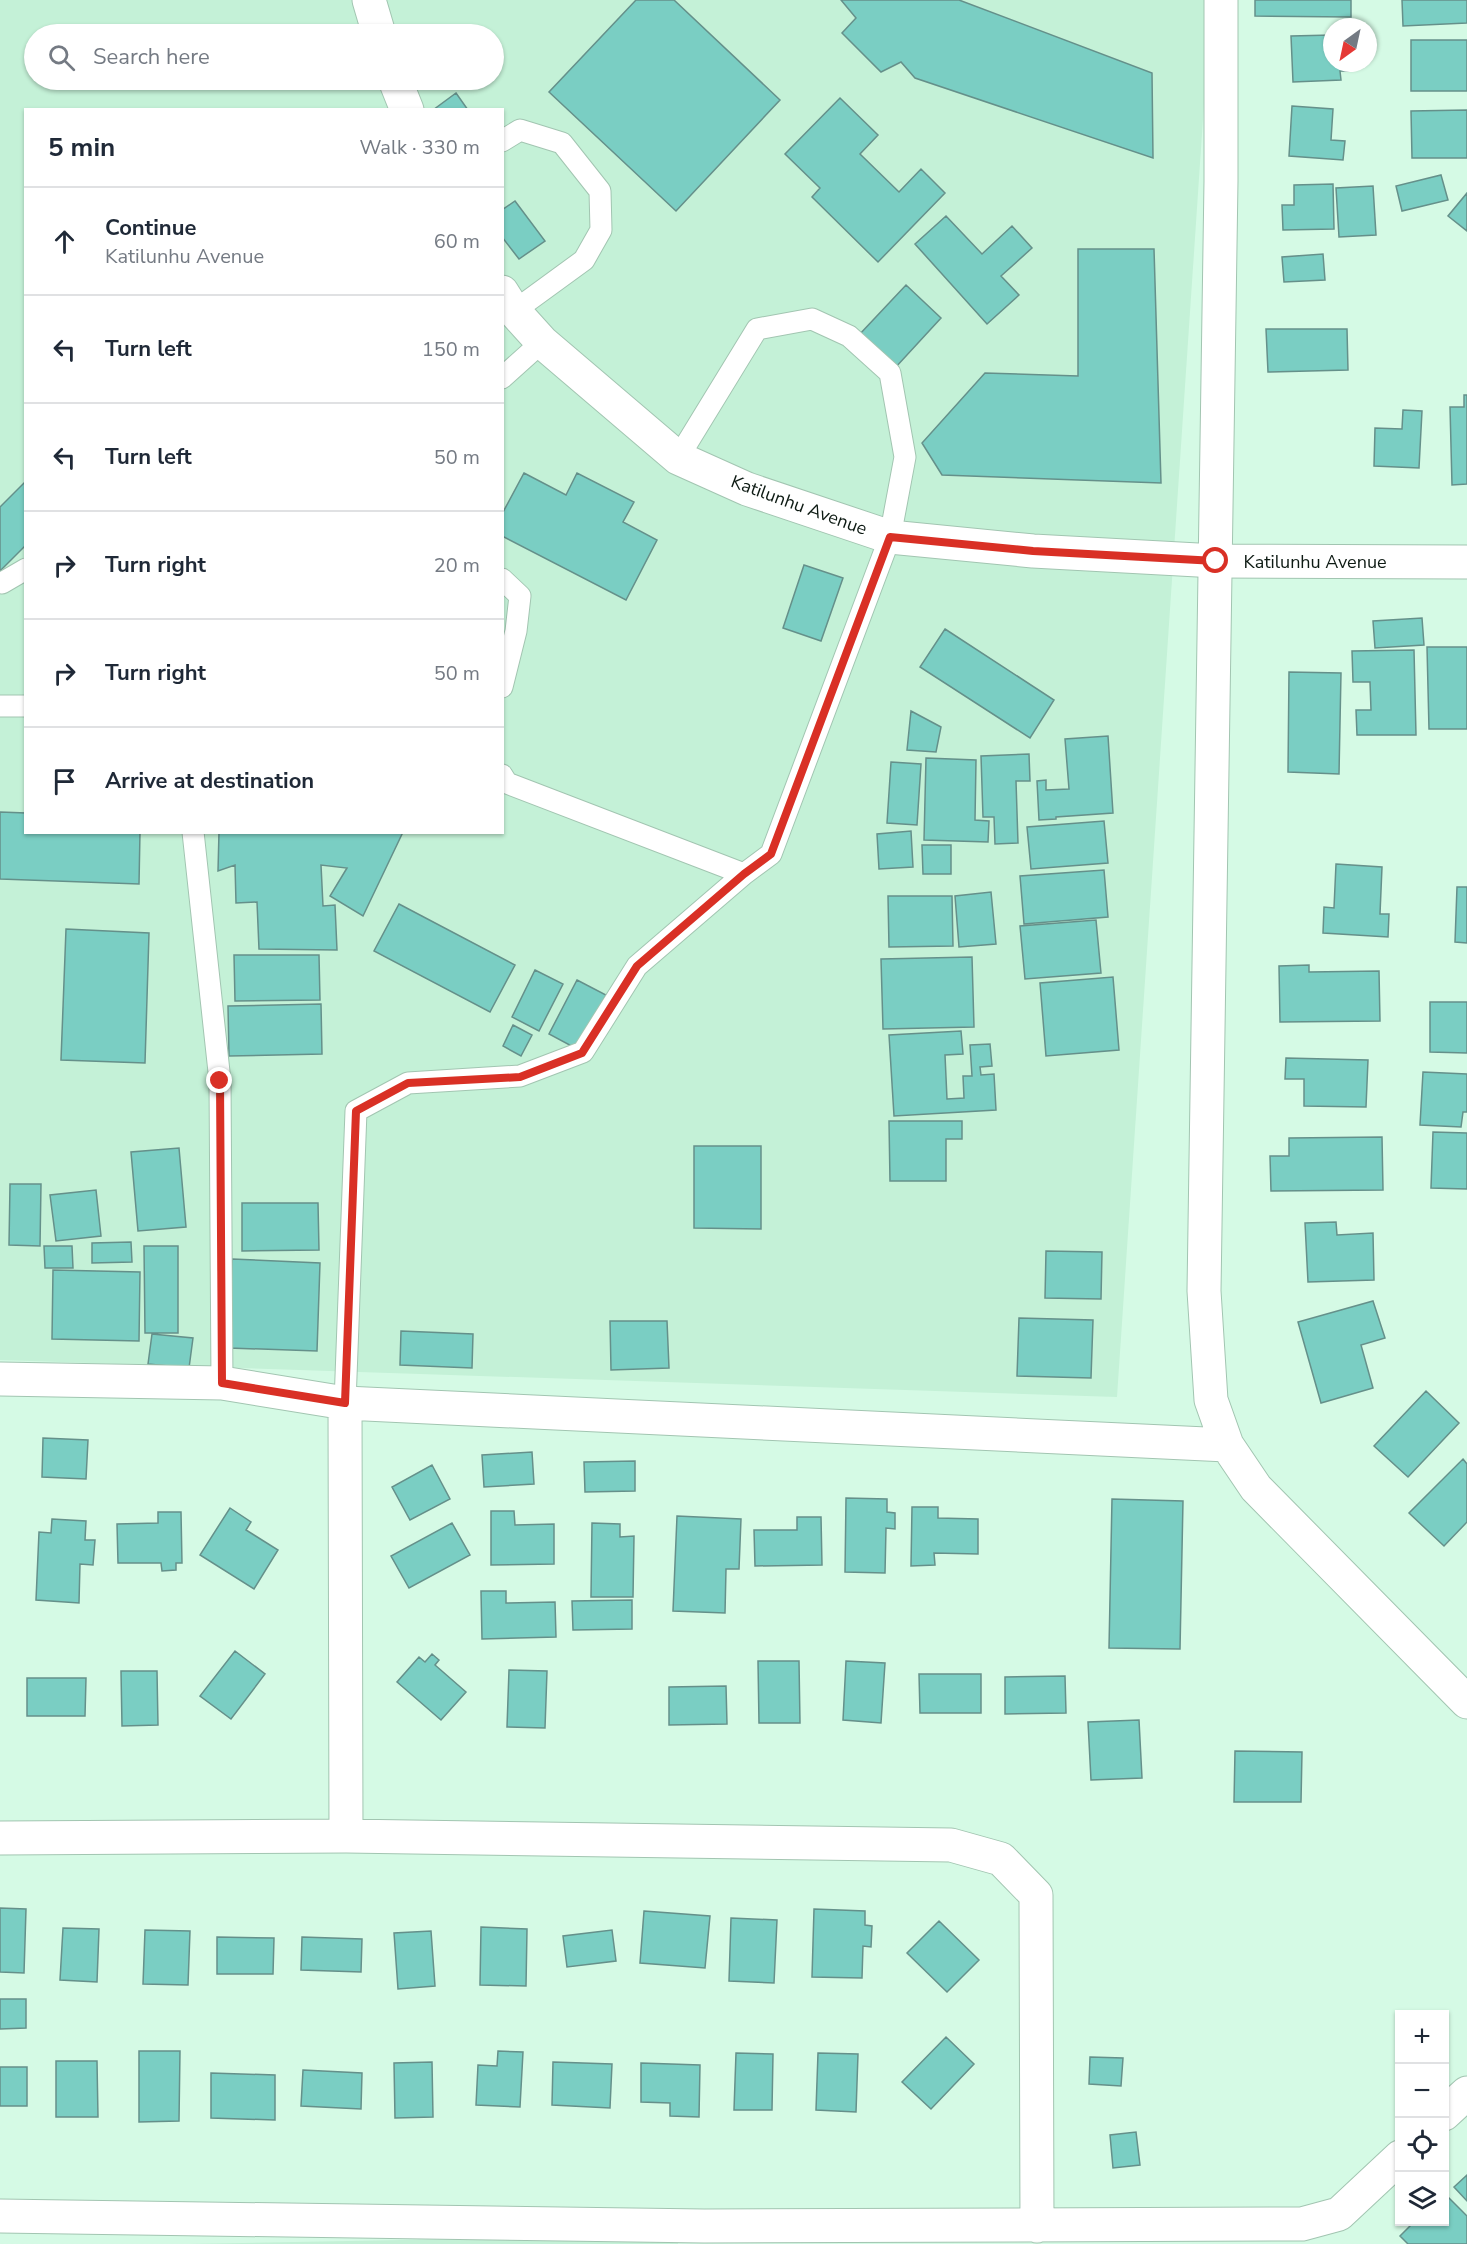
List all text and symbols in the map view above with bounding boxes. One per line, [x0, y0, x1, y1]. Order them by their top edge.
north arrow [1323, 18, 1377, 72]
search box [24, 24, 504, 90]
icon: search [45, 41, 78, 74]
text: Search here [93, 42, 210, 72]
text: 5 min [48, 130, 115, 165]
text: Walk · 330 m [360, 134, 480, 161]
text: Continue [105, 213, 196, 243]
icon: ahead [48, 225, 81, 258]
text: 60 m [434, 228, 480, 255]
text: Katilunhu Avenue [105, 243, 264, 270]
icon: left [48, 333, 81, 366]
text: Turn left [105, 334, 192, 364]
text: 150 m [422, 336, 480, 363]
icon: left [48, 441, 81, 474]
text: Turn left [105, 442, 192, 472]
text: 50 m [434, 444, 480, 471]
street label: Katilunhu Avenue [728, 469, 870, 541]
route start [1202, 547, 1228, 573]
icon: right [48, 549, 81, 582]
text: Turn right [105, 550, 206, 580]
street label: Katilunhu Avenue [1243, 550, 1387, 574]
text: 20 m [434, 552, 480, 579]
icon: right [48, 657, 81, 690]
text: Turn right [105, 658, 206, 688]
text: 50 m [434, 660, 480, 687]
icon: arrive [48, 765, 81, 798]
text: Arrive at destination [105, 766, 314, 796]
route end [206, 1067, 232, 1093]
map controls [1395, 2010, 1449, 2226]
button: + [1395, 2010, 1449, 2064]
button: − [1395, 2064, 1449, 2118]
button: locate [1395, 2118, 1449, 2172]
button: layers [1395, 2172, 1449, 2226]

